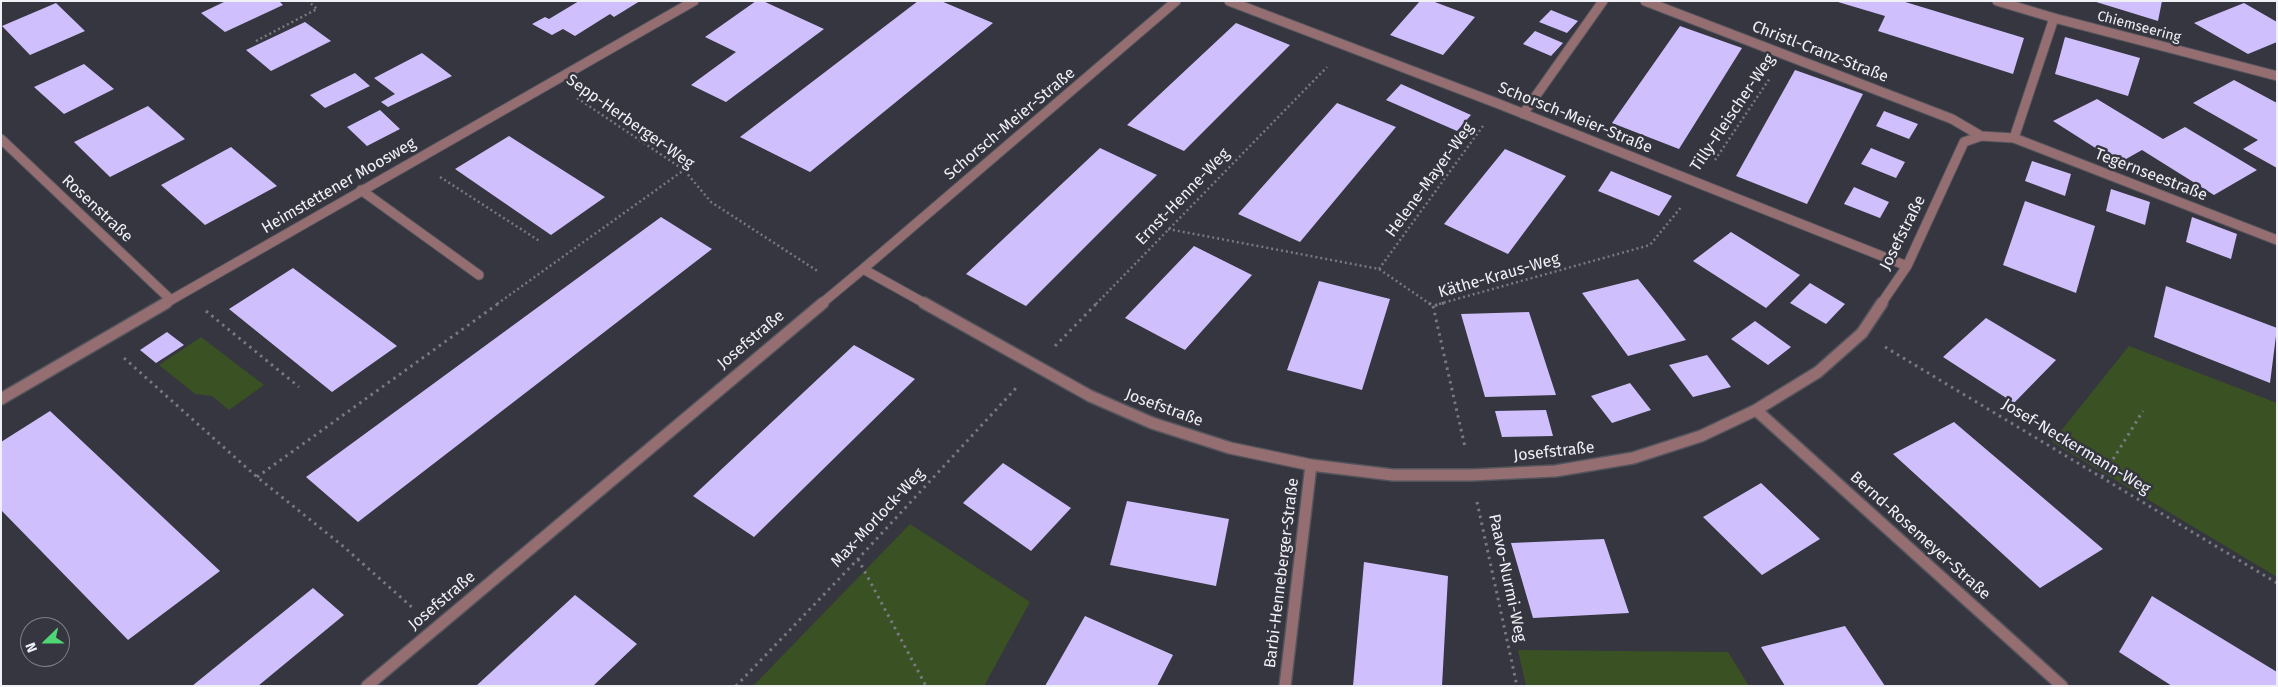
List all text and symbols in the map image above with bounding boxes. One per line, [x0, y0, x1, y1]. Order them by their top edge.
street label: Chiemseering [2095, 8, 2183, 46]
street label: Christl-Cranz-Straße [1749, 17, 1891, 87]
street label: Tilly-Fleischer-Weg [1687, 51, 1779, 175]
street label: Schorsch-Meier-Straße [941, 64, 1079, 184]
street label: Sepp-Herberger-Weg [562, 71, 698, 173]
street label: Schorsch-Meier-Straße [1495, 78, 1655, 158]
street label: Helene-Mayer-Weg [1382, 119, 1478, 241]
street label: Heimstettener Moosweg [258, 134, 420, 238]
street label: Ernst-Henne-Weg [1132, 145, 1234, 249]
street label: Tegernseestraße [2092, 145, 2210, 205]
street label: Rosenstraße [57, 171, 137, 247]
street label: Josefstraße [1876, 192, 1930, 274]
street label: Käthe-Kraus-Weg [1436, 250, 1562, 302]
street label: Josefstraße [714, 306, 788, 374]
street label: Josefstraße [1122, 385, 1206, 431]
street label: Josef-Neckermann-Weg [1998, 395, 2154, 499]
street label: Josefstraße [1512, 438, 1596, 466]
street label: Max-Morlock-Weg [827, 464, 929, 572]
street label: Bernd-Rosemeyer-Straße [1846, 468, 1994, 604]
street label: Barbi-Henneberger-Straße [1261, 477, 1303, 669]
street label: Paavo-Nurmi-Weg [1484, 512, 1530, 644]
street label: Josefstraße [405, 567, 479, 635]
north arrow [20, 617, 70, 667]
text: N [22, 640, 41, 655]

